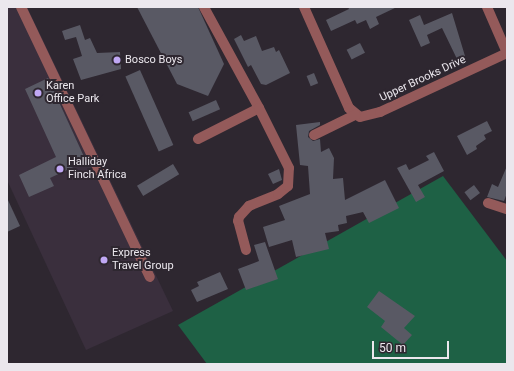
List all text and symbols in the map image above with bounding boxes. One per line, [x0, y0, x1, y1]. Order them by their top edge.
place label: Bosco Boys [125, 53, 182, 67]
street label: Upper Brooks Drive [378, 53, 468, 105]
marker: Bosco Boys [112, 55, 122, 65]
place label: Karen Office Park [46, 80, 99, 106]
marker: Karen Office Park [33, 88, 43, 98]
place label: Halliday Finch Africa [68, 156, 127, 182]
marker: Halliday Finch Africa [55, 164, 65, 174]
place label: Express Travel Group [112, 247, 174, 273]
marker: Express Travel Group [99, 255, 109, 265]
scale bar [374, 333, 451, 359]
text: 50 m [379, 341, 406, 355]

